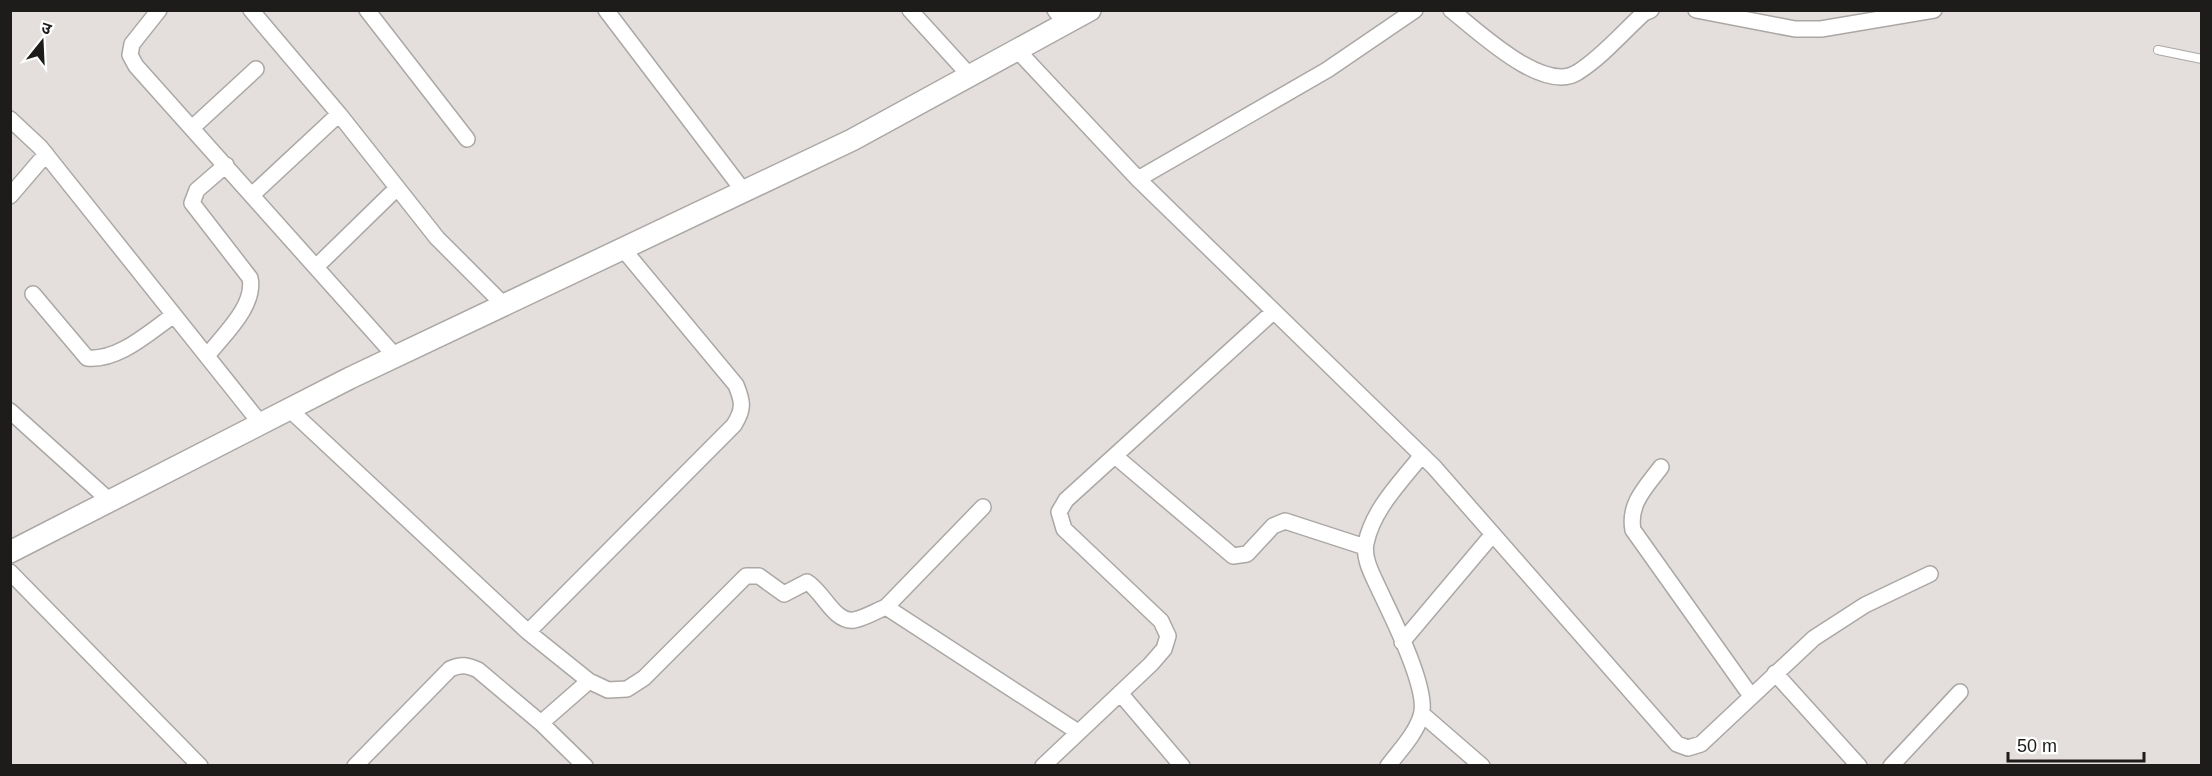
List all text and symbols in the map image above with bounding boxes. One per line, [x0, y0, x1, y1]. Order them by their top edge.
north arrow [12, 12, 72, 72]
text: उ [39, 19, 54, 38]
scale bar [2008, 725, 2144, 763]
text: 50 m [2017, 736, 2057, 756]

